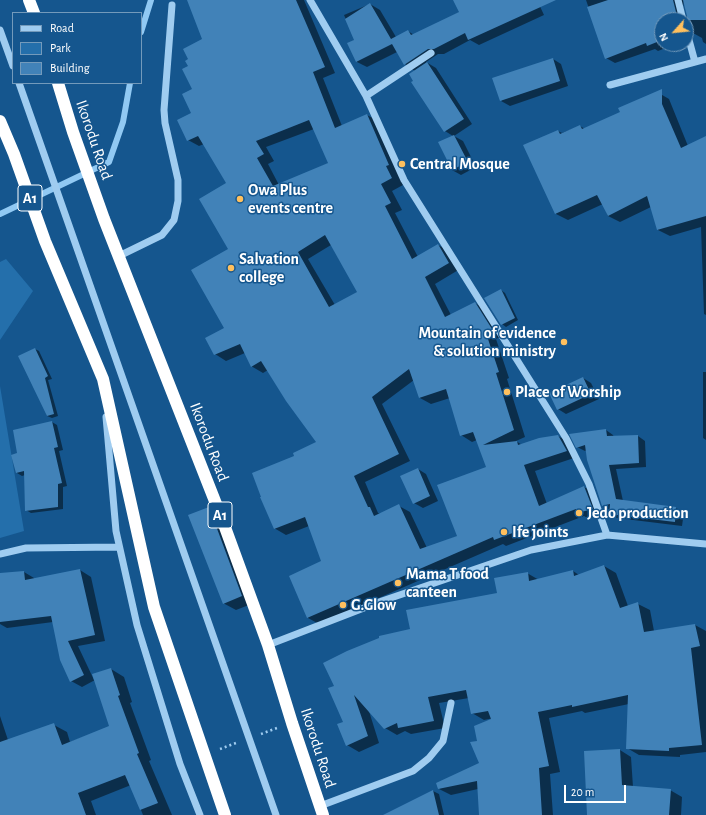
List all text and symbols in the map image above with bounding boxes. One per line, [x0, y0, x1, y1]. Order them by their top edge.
legend [12, 12, 142, 84]
north arrow [654, 12, 694, 52]
text: Road [50, 22, 74, 34]
text: N [657, 31, 670, 43]
text: Park [50, 42, 71, 54]
text: Building [50, 62, 90, 74]
street label: Ikorodu Road [71, 98, 117, 182]
place label: Central Mosque [410, 154, 510, 174]
marker: Central Mosque [397, 159, 407, 169]
place label: Owa Plus events centre [248, 180, 333, 218]
road number: A1 [18, 185, 42, 211]
marker: Owa Plus events centre [235, 194, 245, 204]
place label: Salvation college [239, 249, 299, 287]
marker: Salvation college [226, 263, 236, 273]
place label: Mountain of evidence & solution ministry [418, 323, 556, 361]
marker: Mountain of evidence & solution ministry [559, 337, 569, 347]
place label: Place of Worship [515, 382, 621, 402]
marker: Place of Worship [502, 387, 512, 397]
street label: Ikorodu Road [185, 400, 233, 484]
road number: A1 [208, 502, 232, 528]
place label: Jedo production [587, 503, 689, 523]
marker: Jedo production [574, 508, 584, 518]
place label: Ife joints [512, 522, 568, 542]
marker: Ife joints [499, 527, 509, 537]
place label: Mama T food canteen [406, 564, 489, 602]
marker: Mama T food canteen [393, 578, 403, 588]
place label: G.Glow [351, 595, 396, 615]
marker: G.Glow [338, 600, 348, 610]
street label: Ikorodu Road [296, 706, 340, 790]
scale bar [566, 777, 628, 803]
text: 20 m [571, 786, 594, 798]

